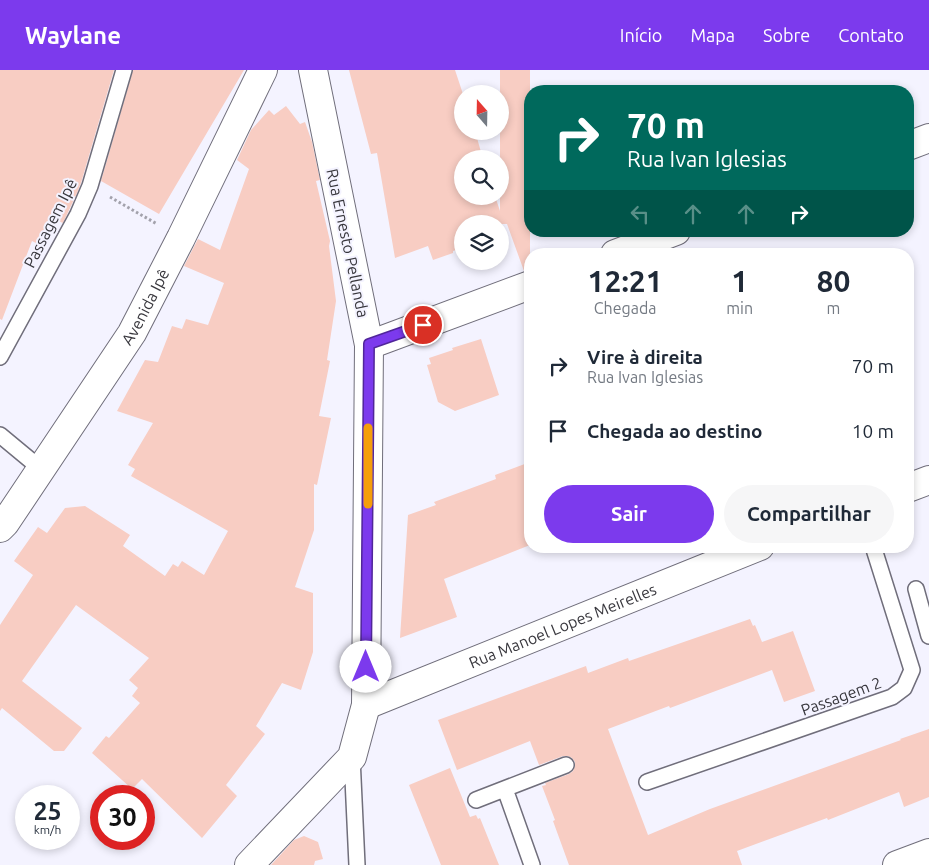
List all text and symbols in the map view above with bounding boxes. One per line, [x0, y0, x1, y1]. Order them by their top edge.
text: Waylane [25, 22, 121, 49]
text: Início [620, 25, 662, 45]
text: Mapa [690, 25, 735, 45]
text: Sobre [763, 25, 810, 45]
text: Contato [838, 25, 904, 45]
north arrow [454, 85, 509, 140]
map controls [454, 85, 509, 270]
icon: right [544, 105, 609, 170]
text: 70 m [627, 105, 705, 145]
text: Rua Ivan Iglesias [627, 146, 787, 171]
button: search [454, 150, 509, 205]
street label: Rua Ernesto Pellanda [323, 167, 373, 319]
street label: Passagem Ipê [20, 175, 80, 271]
icon: left [626, 200, 654, 228]
icon: ahead [679, 200, 707, 228]
icon: ahead [732, 200, 760, 228]
icon: right [785, 200, 813, 228]
button: layers [454, 215, 509, 270]
text: 12:21 [588, 264, 663, 298]
text: 1 [731, 264, 748, 298]
text: 80 [817, 264, 850, 298]
street label: Avenida Ipê [118, 266, 173, 348]
text: Chegada [594, 299, 656, 317]
text: min [726, 299, 753, 317]
text: m [827, 299, 840, 317]
pin [402, 304, 444, 346]
icon: arrive [409, 311, 437, 339]
text: Vire à direita [587, 346, 703, 368]
icon: right [544, 352, 572, 380]
text: 70 m [852, 355, 894, 377]
text: Rua Ivan Iglesias [587, 368, 703, 386]
icon: arrive [544, 417, 572, 445]
text: Chegada ao destino [587, 420, 763, 442]
text: 10 m [852, 420, 894, 442]
button: Sair [544, 485, 714, 543]
button: Compartilhar [724, 485, 894, 543]
street label: Rua Manoel Lopes Meirelles [466, 580, 659, 672]
position arrow [339, 640, 391, 692]
street label: Passagem 2 [798, 673, 884, 719]
speed limit sign: 30 [90, 785, 155, 850]
text: 25 [33, 797, 62, 825]
text: km/h [34, 823, 61, 836]

